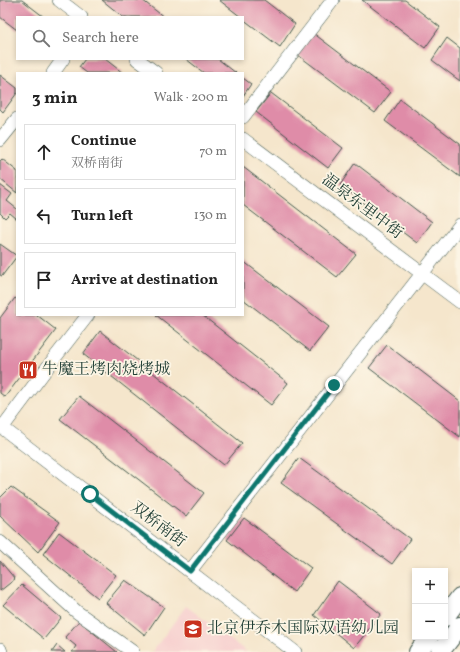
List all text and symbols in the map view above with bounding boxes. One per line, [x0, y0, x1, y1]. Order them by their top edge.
search box [16, 16, 244, 60]
icon: search [30, 27, 52, 49]
text: Search here [62, 28, 139, 49]
text: 3 min [32, 87, 78, 110]
text: Walk · 200 m [154, 89, 228, 107]
text: Continue [71, 131, 136, 152]
icon: ahead [33, 141, 55, 163]
text: 70 m [199, 143, 227, 161]
text: 双桥南街 [71, 155, 123, 173]
street label: 温泉东里中街 [317, 169, 407, 245]
icon: left [33, 205, 55, 227]
text: Turn left [71, 206, 133, 227]
text: 130 m [194, 207, 227, 225]
icon: arrive [33, 269, 55, 291]
text: Arrive at destination [71, 270, 218, 291]
restaurant icon: 牛魔王烤肉烧烤城 [17, 359, 39, 381]
place label: 牛魔王烤肉烧烤城 [42, 359, 170, 381]
route end [325, 376, 343, 394]
route start [81, 485, 99, 503]
street label: 双桥南街 [126, 497, 190, 553]
map controls [412, 568, 448, 640]
button: + [412, 568, 448, 604]
button: − [412, 604, 448, 640]
school or university icon: 北京伊乔木国际双语幼儿园 [182, 618, 204, 640]
place label: 北京伊乔木国际双语幼儿园 [207, 618, 399, 640]

